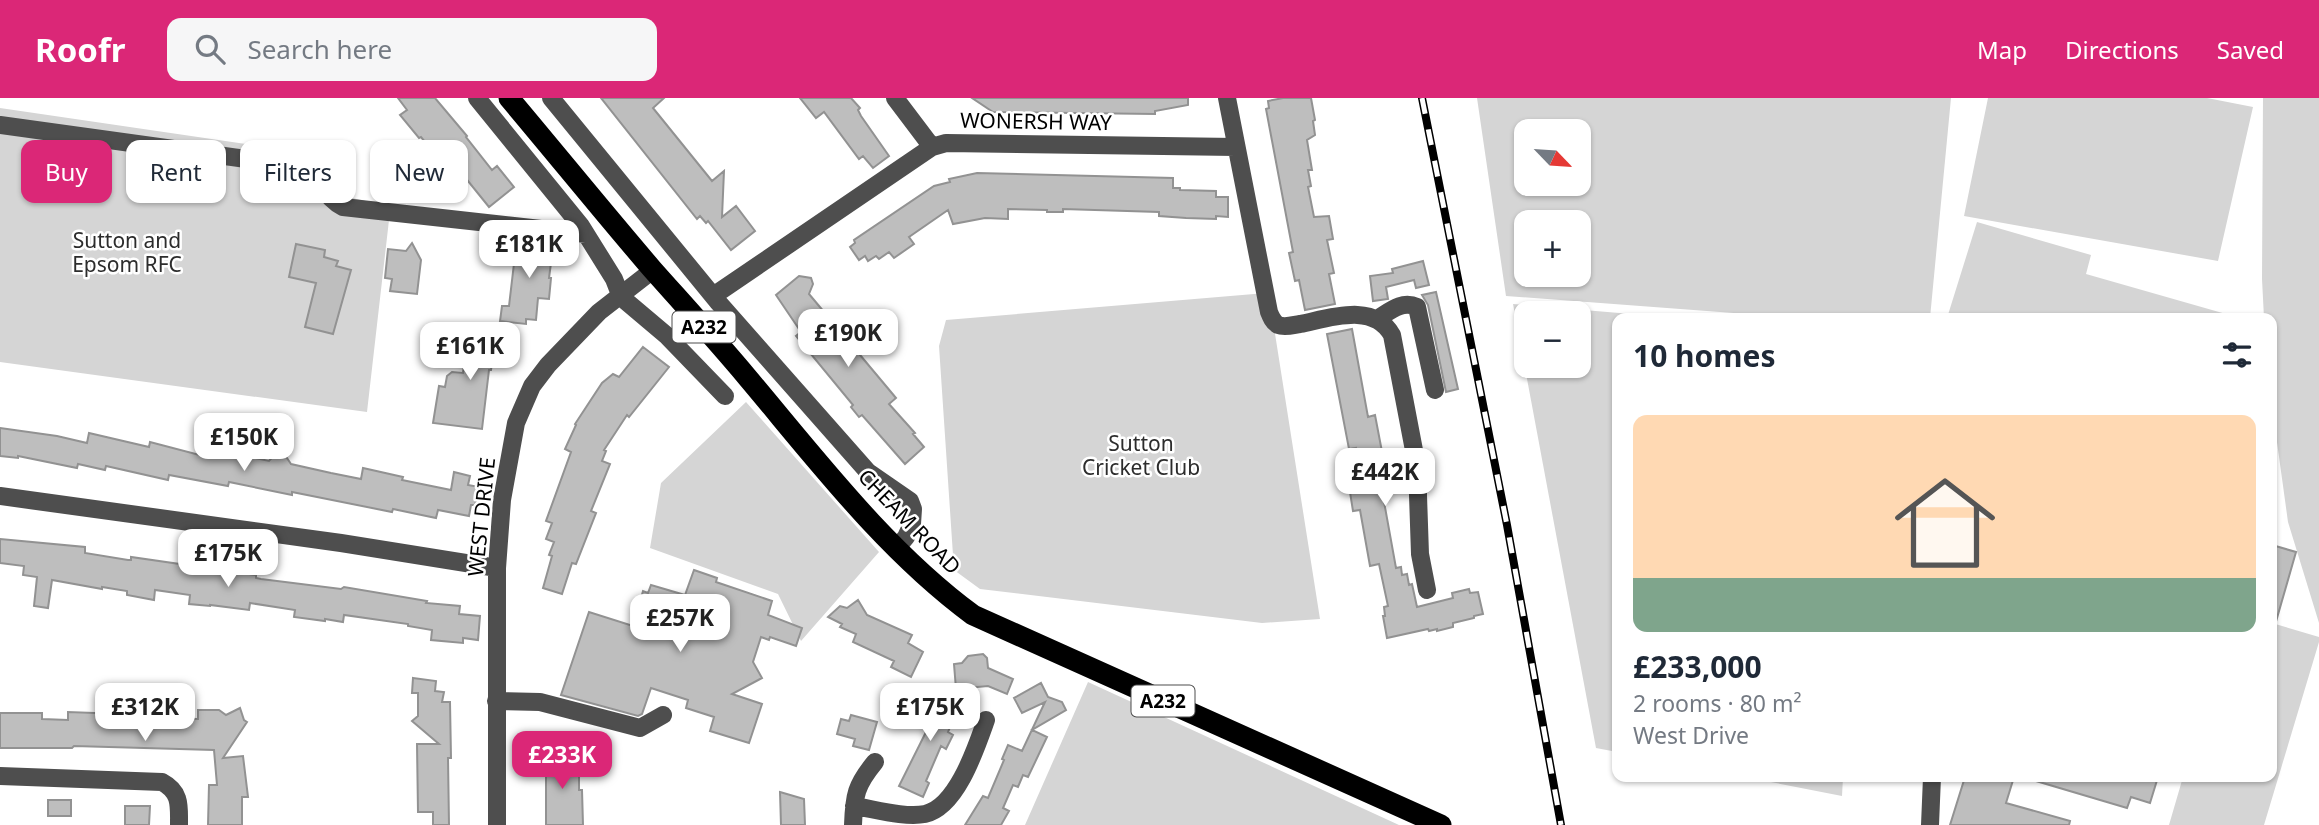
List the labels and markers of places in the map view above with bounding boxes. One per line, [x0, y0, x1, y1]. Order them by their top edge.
pin: £181K [480, 220, 578, 280]
pin: £190K [799, 310, 897, 369]
pin: £161K [421, 322, 519, 382]
pin: £150K [195, 414, 293, 473]
pin: £442K [1336, 448, 1434, 508]
pin: £175K [179, 530, 277, 589]
pin: £257K [631, 594, 729, 654]
pin: £312K [96, 684, 194, 743]
pin: £175K [881, 684, 979, 743]
pin: £233K [513, 732, 611, 791]

